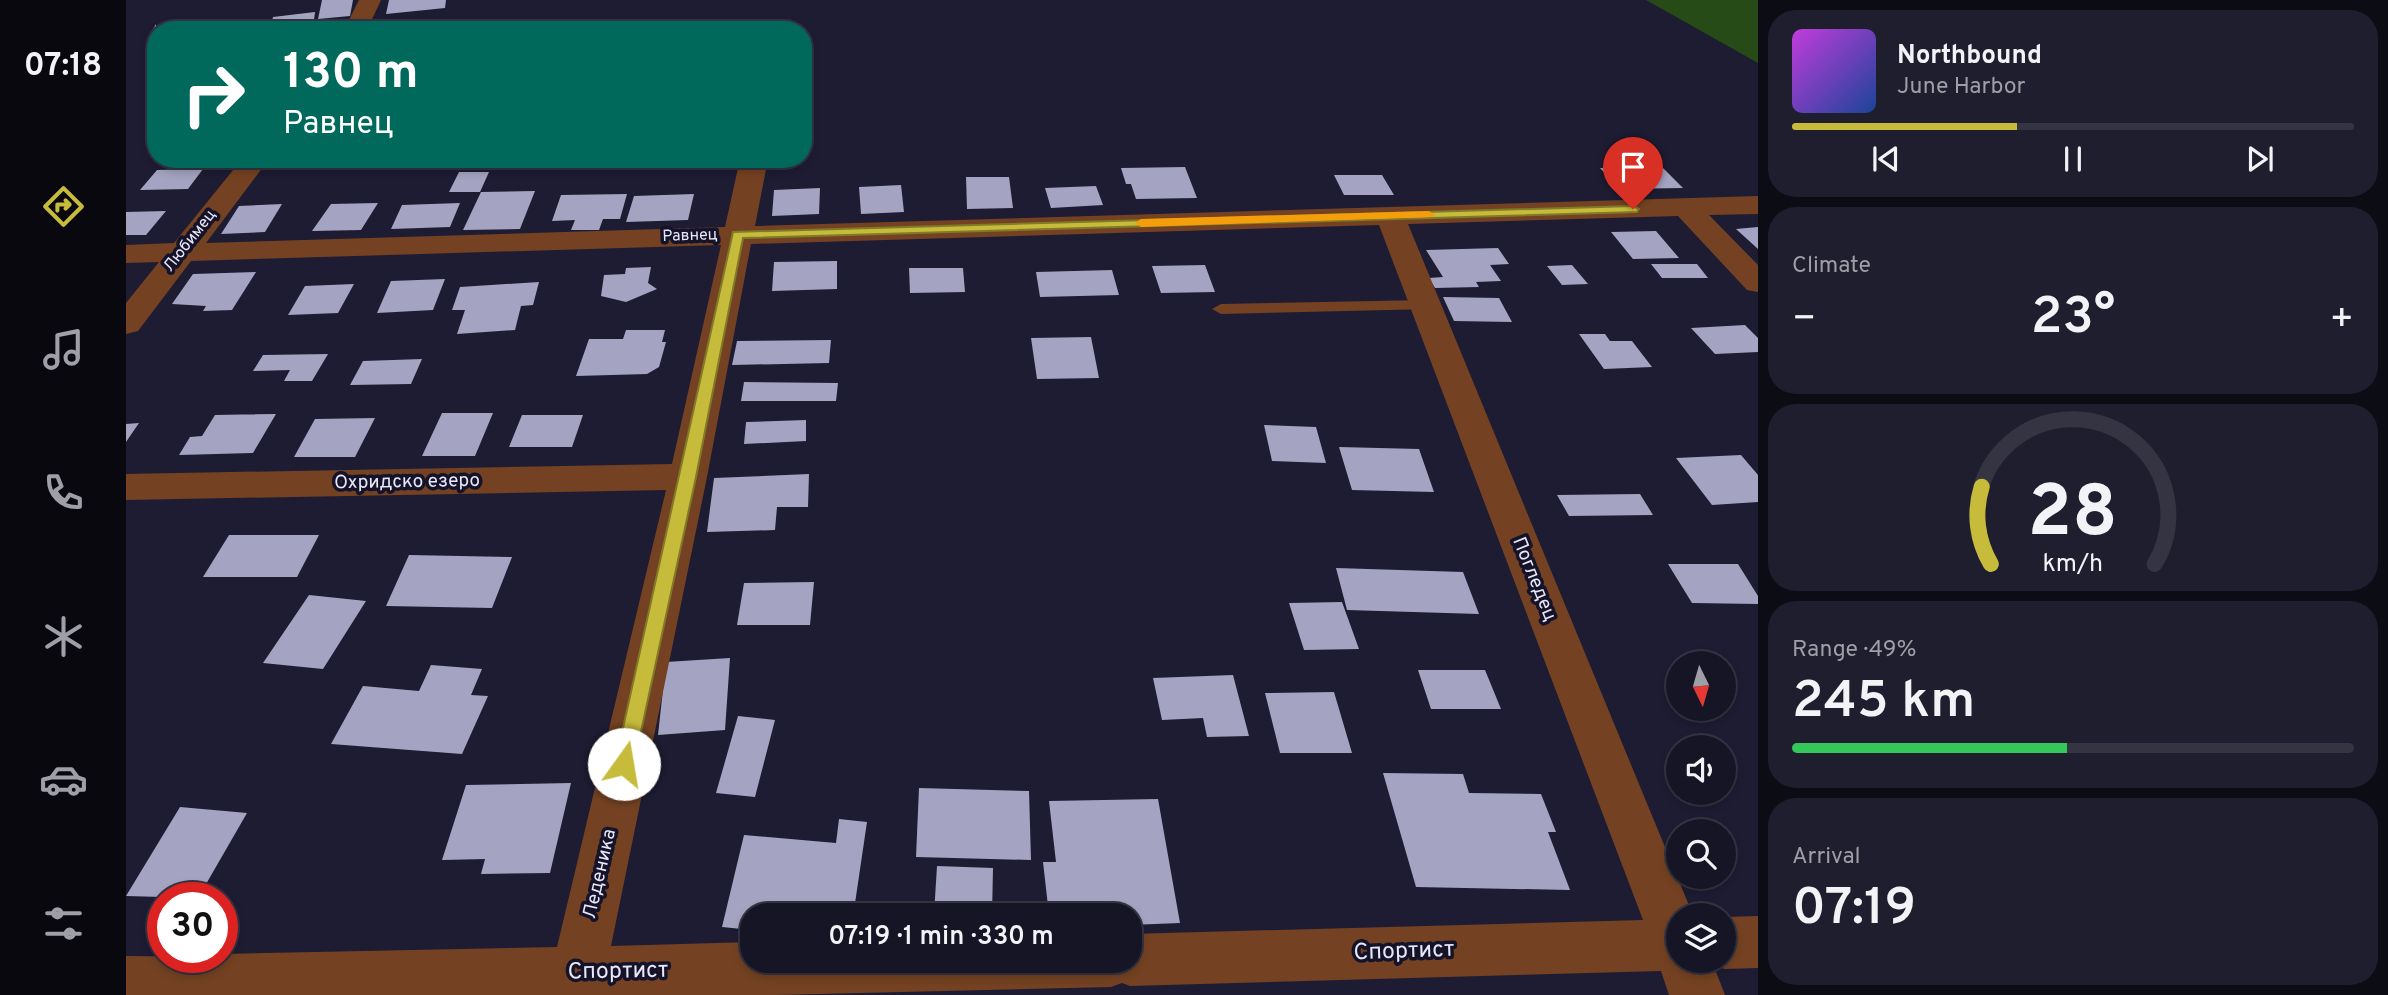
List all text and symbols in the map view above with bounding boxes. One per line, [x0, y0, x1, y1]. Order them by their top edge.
text: Northbound [1897, 40, 2042, 73]
text: 130 m [283, 44, 419, 106]
text: 07:18 [24, 47, 102, 87]
icon: right [168, 49, 259, 140]
text: June Harbor [1897, 73, 2025, 102]
text: Равнец [283, 105, 394, 145]
pin [1603, 137, 1663, 209]
icon: previous [1867, 140, 1905, 178]
icon: pause [2054, 140, 2092, 178]
icon: next [2241, 140, 2279, 178]
icon: arrive [1614, 148, 1652, 186]
icon: directions [39, 182, 88, 231]
street label: Любимец [159, 206, 221, 276]
street label: Равнец [662, 225, 718, 247]
text: Climate [1792, 252, 1871, 281]
text: 23° [2031, 286, 2115, 352]
text: − [1792, 296, 1817, 345]
text: + [2329, 296, 2354, 345]
icon: music [39, 325, 88, 374]
icon: phone [39, 468, 88, 517]
street label: Охридско езеро [334, 469, 480, 495]
text: 28 [2028, 470, 2118, 562]
street label: Погледец [1506, 534, 1562, 625]
text: km/h [2043, 548, 2103, 580]
icon: climate [39, 612, 88, 661]
text: Range · 49% [1792, 636, 1916, 665]
north arrow [1666, 651, 1736, 721]
map controls [1666, 651, 1736, 973]
text: 245 km [1792, 670, 1975, 736]
position arrow [587, 727, 661, 801]
button: sound [1666, 735, 1736, 805]
icon: car [39, 755, 88, 804]
button: search [1666, 819, 1736, 889]
street label: Леденика [578, 827, 622, 921]
text: Arrival [1792, 843, 1861, 872]
text: 07:19 [1792, 877, 1916, 943]
speed limit sign: 30 [147, 882, 238, 973]
icon: filters [39, 899, 88, 948]
button: layers [1666, 903, 1736, 973]
text: 07:19 · 1 min · 330 m [828, 921, 1054, 954]
street label: Спортист [1353, 936, 1455, 968]
street label: Спортист [567, 957, 669, 987]

